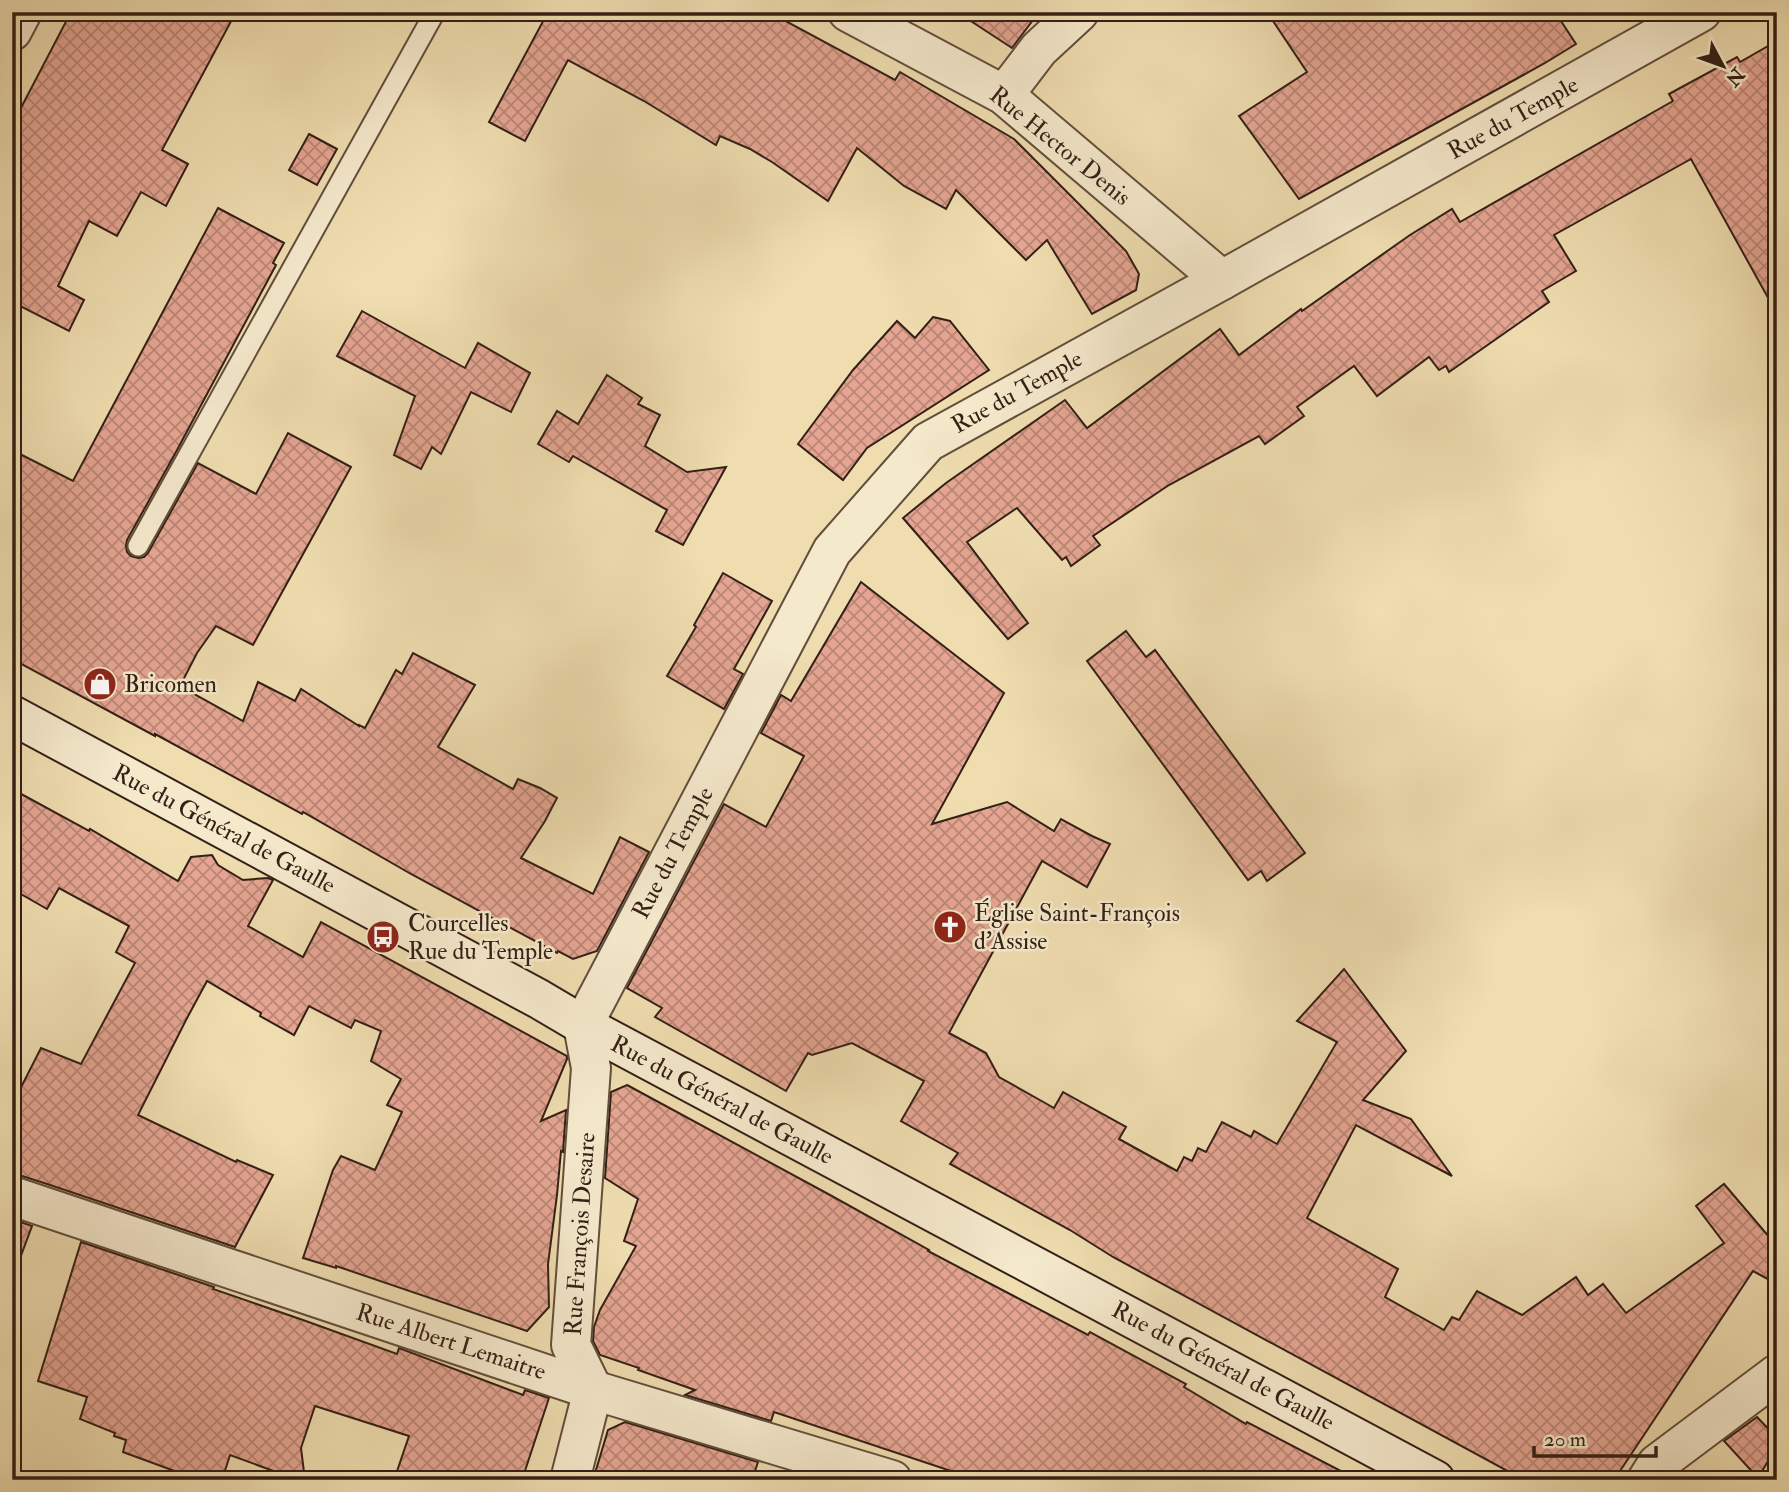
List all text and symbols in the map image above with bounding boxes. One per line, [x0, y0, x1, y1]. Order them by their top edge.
north arrow [1688, 32, 1758, 102]
text: N [1720, 61, 1750, 92]
street label: Rue du Temple [1442, 69, 1584, 167]
street label: Rue Hector Denis [983, 79, 1137, 213]
street label: Rue du Temple [946, 343, 1088, 441]
shop icon: Bricomen [81, 665, 119, 703]
place label: Bricomen [124, 669, 217, 700]
street label: Rue du Général de Gaulle [107, 757, 341, 901]
street label: Rue du Temple [625, 782, 721, 924]
place label: Église Saint-François d'Assise [974, 897, 1180, 957]
place label: Courcelles Rue du Temple [408, 908, 553, 967]
church icon: Église Saint-François d'Assise [931, 908, 969, 946]
bus stop icon: Courcelles Rue du Temple [364, 918, 402, 956]
street label: Rue du Général de Gaulle [605, 1028, 839, 1172]
street label: Rue François Desaire [557, 1131, 603, 1337]
street label: Rue du Général de Gaulle [1106, 1294, 1340, 1438]
street label: Rue Albert Lemaitre [352, 1297, 550, 1387]
scale bar [1534, 1415, 1656, 1459]
text: 20 m [1544, 1426, 1586, 1453]

